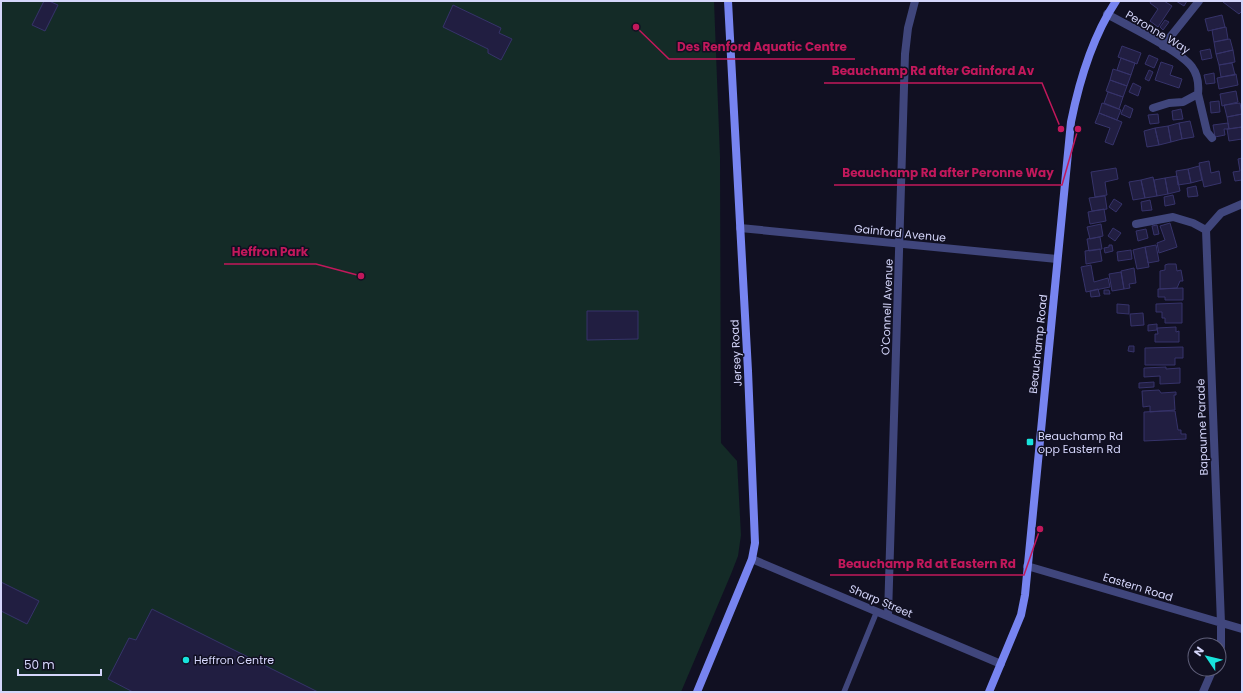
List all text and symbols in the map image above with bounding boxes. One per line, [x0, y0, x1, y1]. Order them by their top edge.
street label: Peronne Way [1123, 6, 1194, 58]
callout: Des Renford Aquatic Centre [669, 35, 855, 59]
text: Des Renford Aquatic Centre [677, 38, 848, 55]
callout: Beauchamp Rd after Gainford Av [824, 59, 1042, 83]
text: Beauchamp Rd after Gainford Av [832, 62, 1035, 79]
callout: Beauchamp Rd after Peronne Way [834, 161, 1062, 185]
text: Beauchamp Rd after Peronne Way [842, 164, 1054, 181]
street label: Gainford Avenue [853, 220, 947, 246]
callout: Heffron Park [224, 240, 316, 264]
text: Heffron Park [232, 243, 309, 260]
street label: O'Connell Avenue [877, 258, 897, 355]
street label: Beauchamp Road [1025, 294, 1051, 394]
street label: Jersey Road [726, 319, 746, 387]
street label: Bapaume Parade [1192, 378, 1212, 476]
place label: Beauchamp Rd opp Eastern Rd [1038, 428, 1123, 457]
marker: Beauchamp Rd opp Eastern Rd [1025, 437, 1035, 447]
callout: Beauchamp Rd at Eastern Rd [830, 551, 1024, 575]
text: Beauchamp Rd at Eastern Rd [838, 555, 1016, 572]
street label: Eastern Road [1101, 569, 1175, 605]
street label: Sharp Street [847, 580, 915, 622]
north arrow [1187, 637, 1227, 677]
text: N [1190, 643, 1208, 659]
scale bar [18, 651, 101, 677]
place label: Heffron Centre [194, 652, 274, 668]
marker: Heffron Centre [181, 655, 191, 665]
text: 50 m [24, 656, 55, 673]

